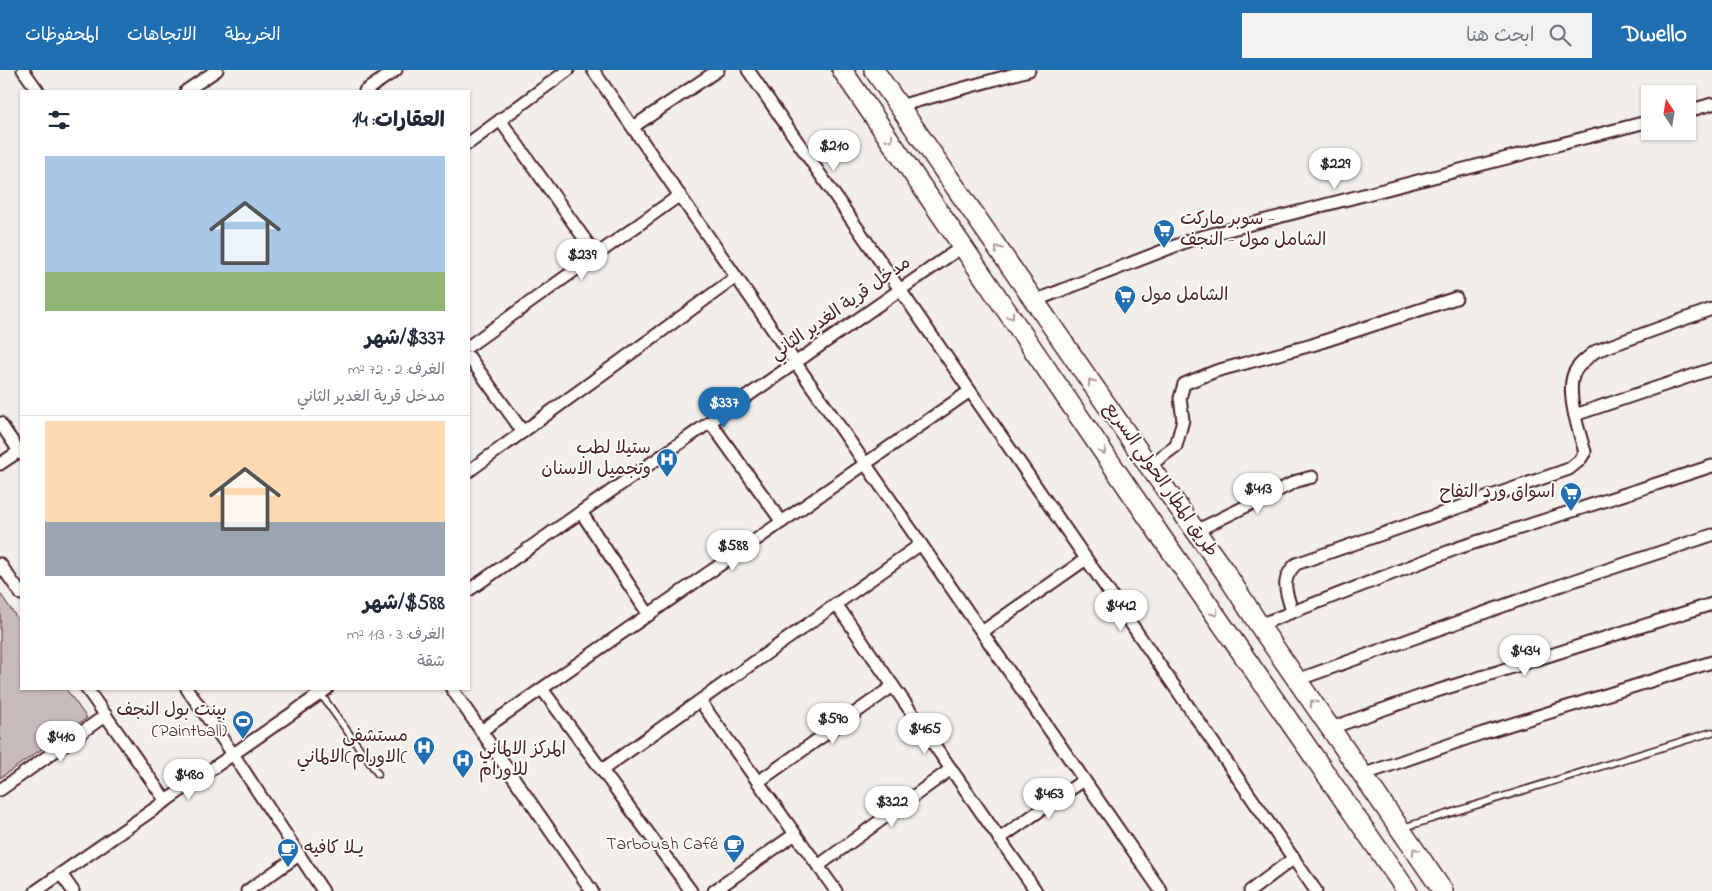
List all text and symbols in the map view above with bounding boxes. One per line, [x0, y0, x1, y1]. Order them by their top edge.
search box [1242, 13, 1592, 58]
text: Dwello [1622, 18, 1687, 53]
icon: search [1546, 21, 1574, 49]
text: المحفوظات [25, 23, 99, 49]
text: الاتجاهات [127, 23, 197, 49]
text: الخريطة [225, 23, 281, 49]
text: ابحث هنا [1466, 23, 1534, 50]
north arrow [1641, 85, 1696, 140]
map controls [1641, 85, 1696, 140]
icon: filters [45, 106, 73, 134]
text: العقارات: 14 [352, 106, 445, 136]
pin: $210 [804, 129, 864, 172]
one-way arrow [884, 133, 893, 143]
text: $210 [819, 134, 849, 158]
pin: $229 [1305, 148, 1365, 190]
text: $229 [1320, 152, 1350, 176]
icon: home [200, 188, 290, 278]
place label: سوبر ماركت - الشامل مول - النجف [1180, 207, 1326, 254]
supermarket icon: سوبر ماركت - الشامل مول - النجف [1152, 218, 1176, 249]
pin: $239 [552, 238, 612, 281]
text: $239 [567, 243, 597, 267]
one-way arrow [995, 245, 1004, 255]
street label: مدخل قرية الغدير الثاني [765, 251, 917, 368]
place label: الشامل مول [1141, 283, 1228, 309]
supermarket icon: الشامل مول [1113, 284, 1137, 315]
one-way arrow [1005, 310, 1014, 320]
text: $337/شهر [365, 324, 445, 354]
text: الغرف: 2 · 72 m² [348, 358, 445, 382]
one-way arrow [1088, 379, 1097, 388]
text: مدخل قرية الغدير الثاني [297, 385, 445, 409]
pin: $337 [694, 386, 754, 429]
text: $337 [709, 391, 739, 415]
street label: طريق المطار الحولي السريع [1096, 397, 1223, 563]
place label: ستيلا لطب وتجميل الاسنان [541, 436, 651, 483]
one-way arrow [1097, 445, 1106, 454]
hospital icon: ستيلا لطب وتجميل الاسنان [655, 447, 679, 478]
icon: home [200, 454, 290, 544]
pin: $413 [1228, 472, 1288, 515]
text: $413 [1244, 477, 1272, 501]
place label: اسواق ورد التفاح [1440, 480, 1555, 506]
supermarket icon: اسواق ورد التفاح [1559, 481, 1583, 512]
pin: $588 [703, 530, 763, 572]
text: $588 [718, 534, 748, 558]
text: $588/شهر [363, 589, 445, 619]
pin: $442 [1091, 590, 1151, 632]
text: $442 [1106, 594, 1136, 618]
one-way arrow [1209, 607, 1218, 617]
text: الغرف: 3 · 113 m² [347, 623, 445, 647]
pin: $434 [1495, 634, 1555, 677]
text: $434 [1510, 639, 1540, 663]
text: شقة [417, 650, 445, 674]
place label: بينت بول النجف (Paintball) [116, 698, 227, 745]
one-way arrow [1310, 699, 1319, 709]
pin: $590 [803, 702, 863, 745]
text: $590 [818, 707, 848, 731]
sports icon: بينت بول النجف (Paintball) [231, 709, 255, 740]
pin: $465 [895, 712, 955, 755]
text: $465 [909, 717, 941, 741]
pin: $410 [31, 720, 91, 763]
place label: مستشفى الاورام)الالماني( [297, 724, 408, 772]
text: $410 [47, 725, 75, 749]
hospital icon: مستشفى الاورام)الالماني( [412, 735, 436, 766]
place label: المركز الالماني للاورام [479, 737, 566, 784]
hospital icon: المركز الالماني للاورام [451, 748, 475, 779]
pin: $480 [159, 758, 219, 801]
text: $480 [174, 763, 204, 787]
pin: $463 [1019, 778, 1079, 820]
text: $463 [1034, 782, 1064, 806]
pin: $322 [862, 786, 922, 828]
text: $322 [876, 790, 908, 814]
place label: Tarboush Café [606, 832, 719, 858]
cafe icon: Tarboush Café [722, 833, 746, 864]
place label: يـلا كافيه [304, 836, 364, 862]
cafe icon: يـلا كافيه [276, 837, 300, 868]
one-way arrow [1412, 847, 1421, 857]

